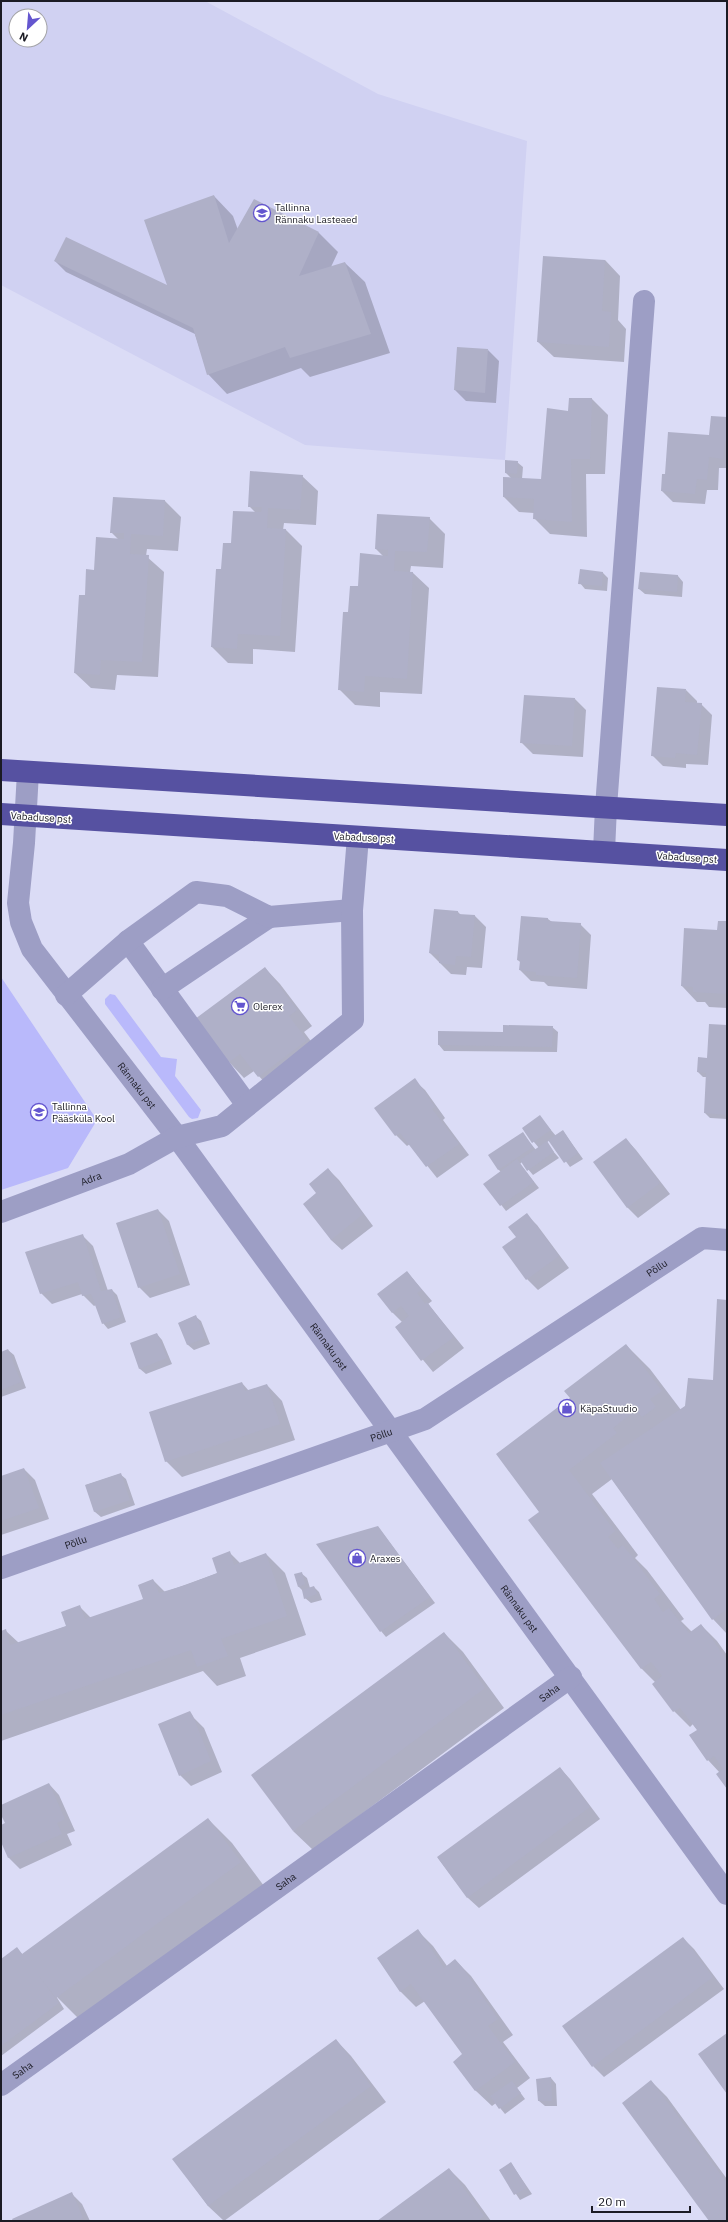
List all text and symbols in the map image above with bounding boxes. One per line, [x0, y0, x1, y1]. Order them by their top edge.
north arrow [8, 8, 48, 48]
text: N [17, 29, 30, 45]
place label: Tallinna Rännaku Lasteaed [275, 201, 357, 226]
school or university icon: Tallinna Rännaku Lasteaed [252, 203, 272, 223]
street label: Vabaduse pst [10, 809, 72, 826]
street label: Vabaduse pst [333, 829, 395, 846]
street label: Vabaduse pst [656, 849, 718, 866]
supermarket icon: Olerex [230, 996, 250, 1016]
place label: Olerex [253, 1000, 282, 1013]
street label: Rännaku pst [115, 1060, 159, 1112]
place label: Tallinna Pääsküla Kool [52, 1100, 115, 1125]
school or university icon: Tallinna Pääsküla Kool [29, 1102, 49, 1122]
street label: Adra [79, 1169, 104, 1189]
street label: Põllu [644, 1257, 670, 1280]
street label: Rännaku pst [307, 1320, 351, 1373]
shop icon: KäpaStuudio [557, 1398, 577, 1418]
place label: KäpaStuudio [580, 1402, 638, 1415]
street label: Põllu [369, 1425, 394, 1445]
street label: Põllu [63, 1532, 89, 1552]
shop icon: Araxes [347, 1548, 367, 1568]
place label: Araxes [370, 1552, 401, 1565]
street label: Rännaku pst [498, 1582, 541, 1636]
street label: Saha [537, 1681, 563, 1705]
street label: Saha [273, 1870, 299, 1893]
street label: Saha [10, 2058, 36, 2082]
scale bar [592, 2188, 690, 2214]
text: 20 m [598, 2194, 626, 2209]

